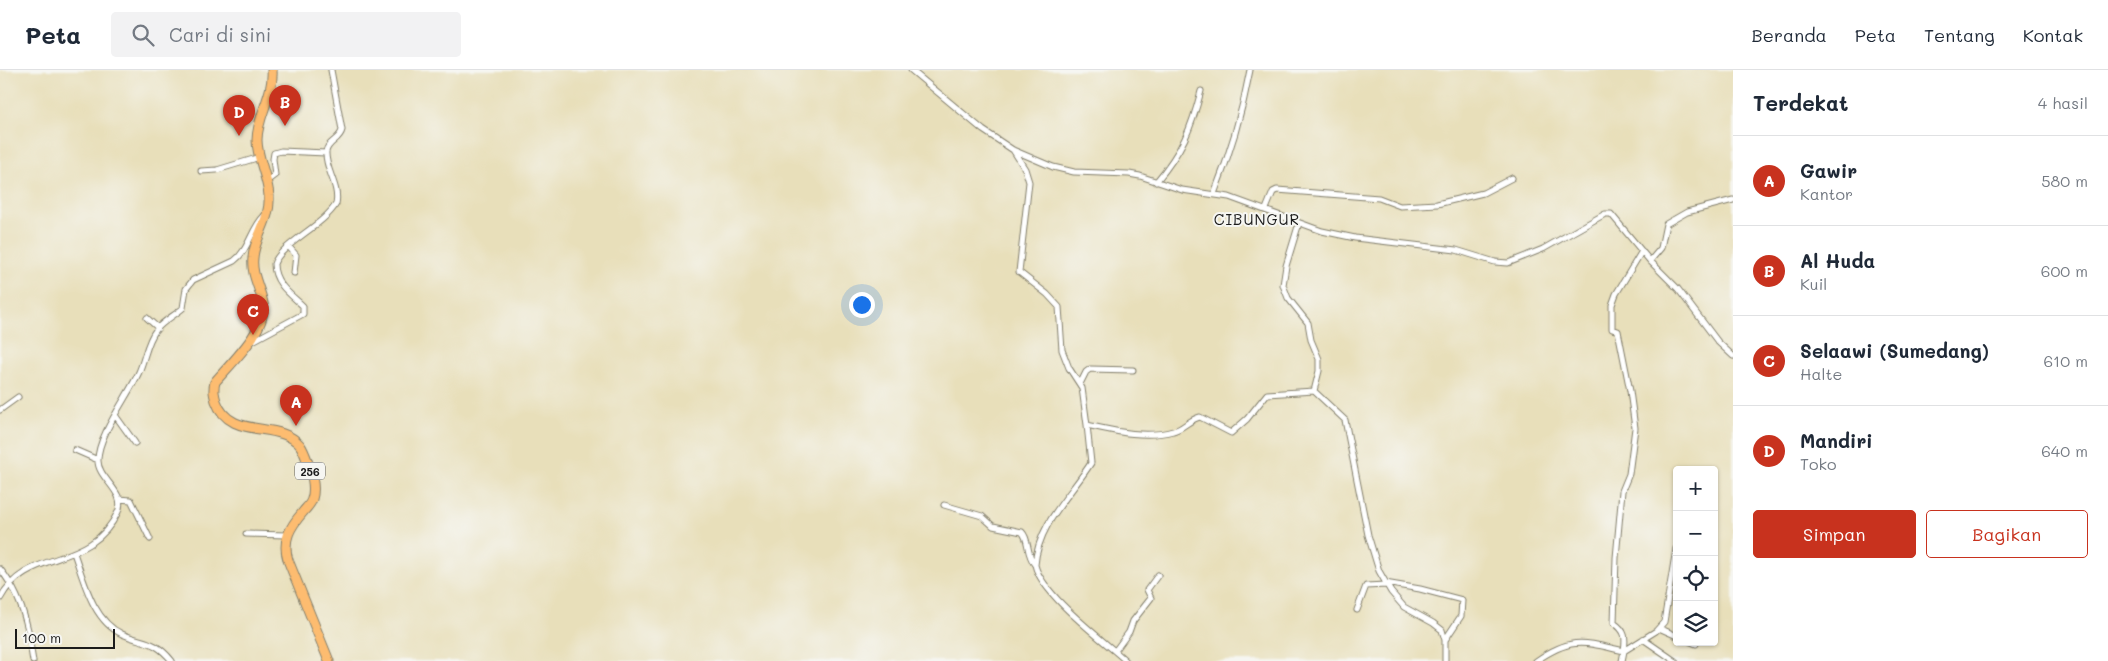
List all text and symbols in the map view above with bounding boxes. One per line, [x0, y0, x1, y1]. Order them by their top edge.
search box [111, 12, 461, 57]
text: Peta [25, 19, 81, 50]
icon: search [129, 21, 157, 49]
text: Cari di sini [169, 22, 271, 47]
text: Beranda [1752, 23, 1827, 47]
text: Peta [1855, 23, 1896, 47]
text: Tentang [1924, 23, 1995, 47]
text: Kontak [2023, 23, 2083, 47]
pin: B [269, 85, 301, 126]
text: Terdekat [1753, 89, 1848, 116]
text: 4 hasil [2038, 92, 2088, 113]
pin: D [223, 95, 255, 136]
text: Gawir [1800, 158, 1857, 183]
text: A [1763, 170, 1775, 191]
text: 580 m [2041, 170, 2088, 191]
text: Kantor [1800, 183, 1853, 204]
district label: CIBUNGUR [1214, 209, 1300, 229]
text: Al Huda [1800, 248, 1875, 273]
text: B [1764, 260, 1774, 281]
text: 600 m [2041, 260, 2088, 281]
text: Kuil [1800, 273, 1827, 294]
your location [849, 292, 875, 318]
pin: C [237, 294, 269, 335]
text: Selaawi (Sumedang) [1800, 338, 1989, 363]
text: C [1763, 350, 1775, 371]
text: 610 m [2043, 350, 2088, 371]
text: Halte [1800, 363, 1842, 384]
pin: A [280, 385, 312, 426]
text: Mandiri [1800, 428, 1873, 453]
text: D [1763, 440, 1775, 461]
text: 640 m [2041, 440, 2088, 461]
text: Toko [1800, 453, 1836, 474]
road number: 256 [295, 462, 325, 480]
map controls [1673, 466, 1718, 646]
button: + [1673, 466, 1718, 511]
button: Simpan [1753, 510, 1916, 558]
button: Bagikan [1926, 510, 2088, 558]
button: − [1673, 511, 1718, 556]
button: locate [1673, 556, 1718, 601]
button: layers [1673, 601, 1718, 646]
scale bar [15, 626, 115, 649]
text: 100 m [22, 628, 61, 647]

